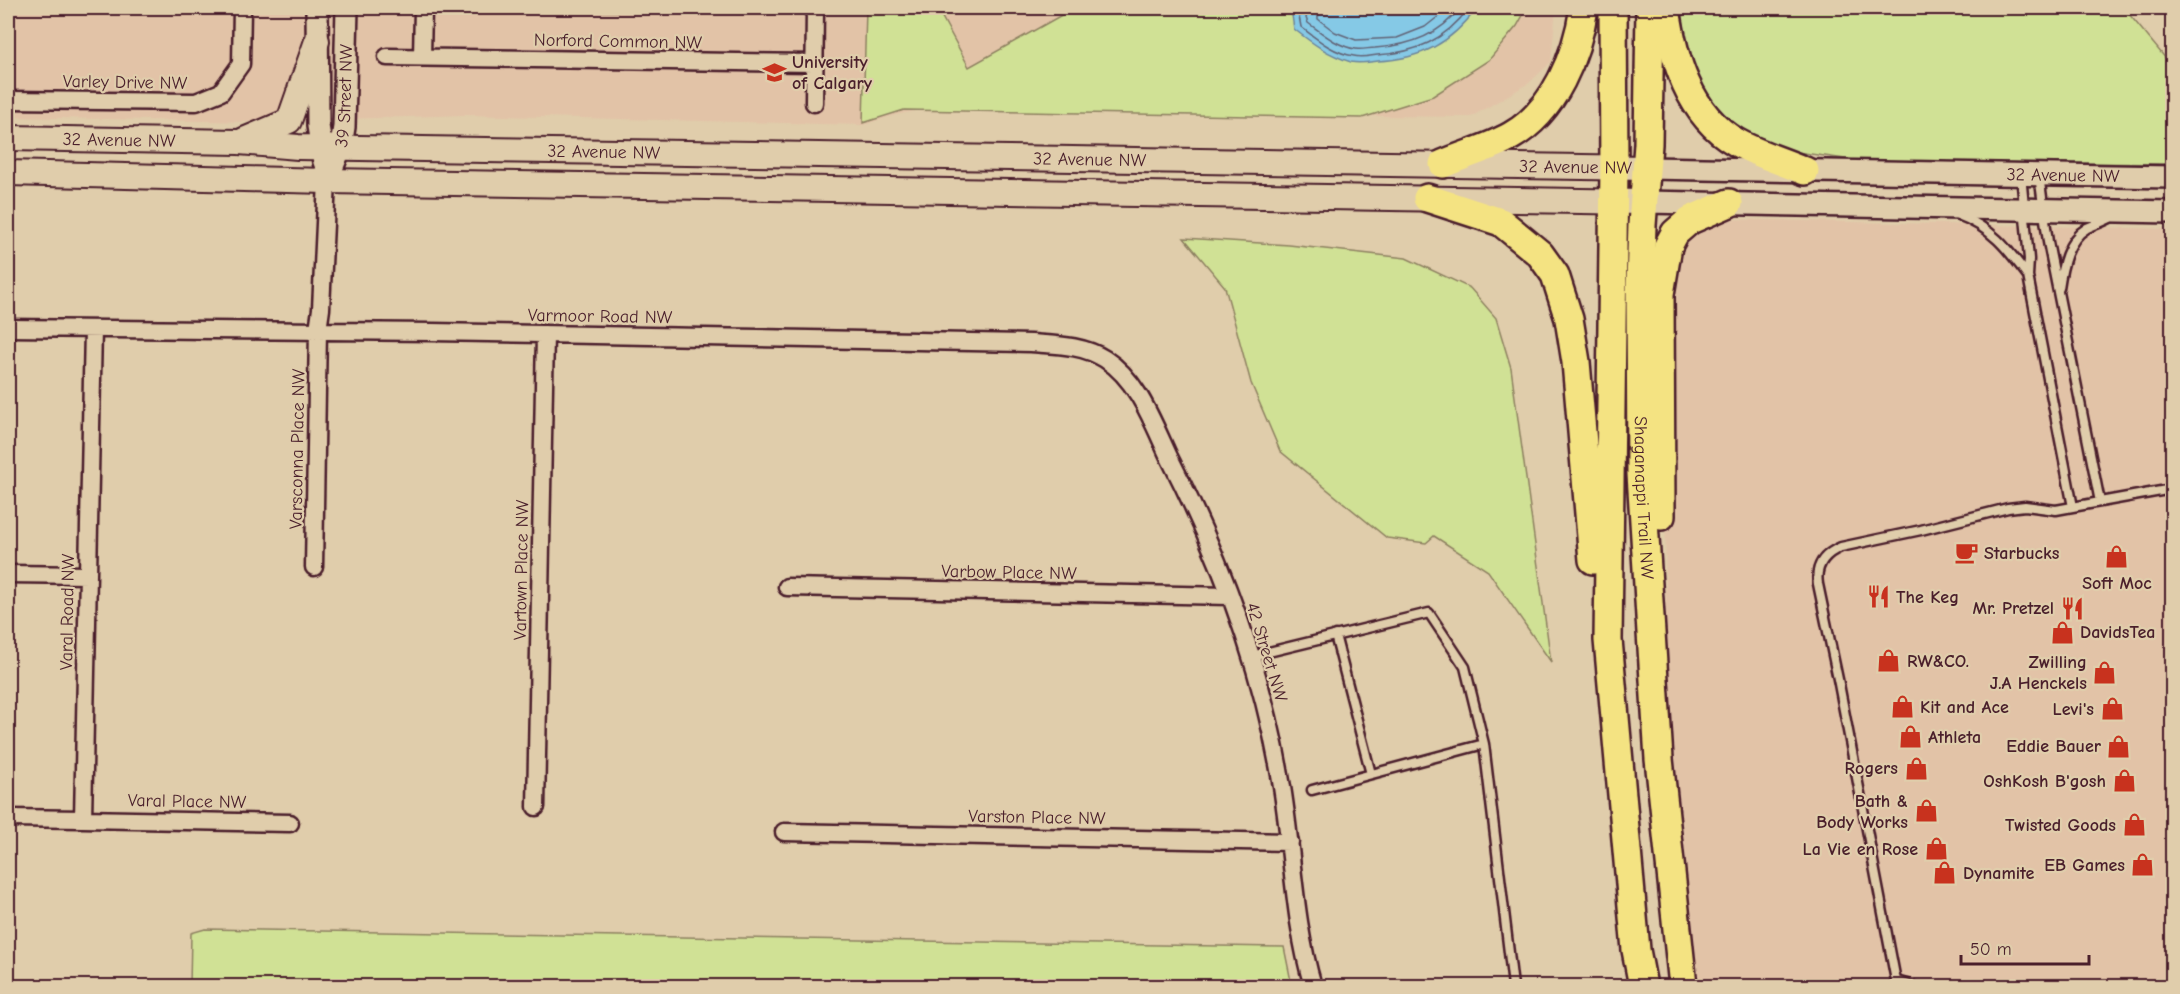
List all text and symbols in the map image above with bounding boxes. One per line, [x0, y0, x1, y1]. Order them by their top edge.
street label: Norford Common NW [534, 30, 703, 53]
street label: 39 Street NW [331, 44, 357, 149]
place label: University of Calgary [792, 52, 873, 94]
school or university icon: University of Calgary [761, 59, 787, 85]
street label: Varley Drive NW [63, 71, 188, 94]
street label: 32 Avenue NW [62, 129, 176, 152]
street label: 32 Avenue NW [547, 141, 661, 164]
street label: 32 Avenue NW [1033, 148, 1147, 171]
street label: 32 Avenue NW [1519, 156, 1633, 179]
street label: 32 Avenue NW [2006, 164, 2120, 187]
street label: Varmoor Road NW [528, 305, 673, 328]
street label: Varsconna Place NW [286, 368, 309, 529]
street label: Shaganappi Trail NW [1630, 416, 1658, 580]
street label: Vartown Place NW [510, 499, 533, 640]
cafe icon: Starbucks [1953, 540, 1979, 566]
place label: Starbucks [1984, 543, 2060, 564]
shop icon: Soft Moc [2104, 544, 2130, 570]
street label: Varal Road NW [56, 553, 79, 670]
street label: Varbow Place NW [941, 561, 1077, 584]
place label: Soft Moc [2082, 573, 2152, 594]
restaurant icon: The Keg [1865, 584, 1891, 610]
place label: The Keg [1896, 587, 1959, 608]
restaurant icon: Mr. Pretzel [2059, 595, 2085, 621]
place label: Mr. Pretzel [1972, 598, 2054, 619]
street label: 42 Street NW [1241, 600, 1292, 705]
shop icon: DavidsTea [2049, 619, 2075, 645]
place label: DavidsTea [2080, 622, 2155, 643]
shop icon: RW&CO. [1876, 648, 1902, 674]
place label: RW&CO. [1907, 651, 1969, 672]
place label: Zwilling J.A Henckels [1990, 652, 2087, 694]
shop icon: Zwilling J.A Henckels [2092, 659, 2118, 685]
shop icon: Kit and Ace [1889, 694, 1915, 720]
shop icon: Levi's [2099, 696, 2125, 722]
place label: Kit and Ace [1920, 697, 2009, 718]
place label: Levi's [2053, 699, 2094, 720]
shop icon: Athleta [1897, 724, 1923, 750]
place label: Athleta [1928, 727, 1981, 748]
shop icon: Eddie Bauer [2106, 733, 2132, 759]
place label: Eddie Bauer [2006, 736, 2102, 757]
shop icon: Rogers [1903, 755, 1929, 781]
place label: Rogers [1845, 758, 1898, 779]
shop icon: OshKosh B'gosh [2111, 768, 2137, 794]
place label: OshKosh B'gosh [1983, 771, 2106, 792]
street label: Varal Place NW [128, 790, 247, 813]
place label: Bath & Body Works [1816, 791, 1908, 833]
shop icon: Bath & Body Works [1913, 798, 1939, 824]
street label: Varston Place NW [968, 806, 1106, 829]
shop icon: Twisted Goods [2121, 812, 2147, 838]
place label: Twisted Goods [2005, 815, 2116, 836]
shop icon: La Vie en Rose [1923, 836, 1949, 862]
place label: La Vie en Rose [1803, 839, 1918, 860]
shop icon: EB Games [2130, 852, 2156, 878]
place label: EB Games [2044, 855, 2125, 876]
shop icon: Dynamite [1932, 860, 1958, 886]
place label: Dynamite [1963, 863, 2035, 884]
scale bar [1961, 928, 2088, 966]
text: 50 m [1970, 939, 2012, 960]

